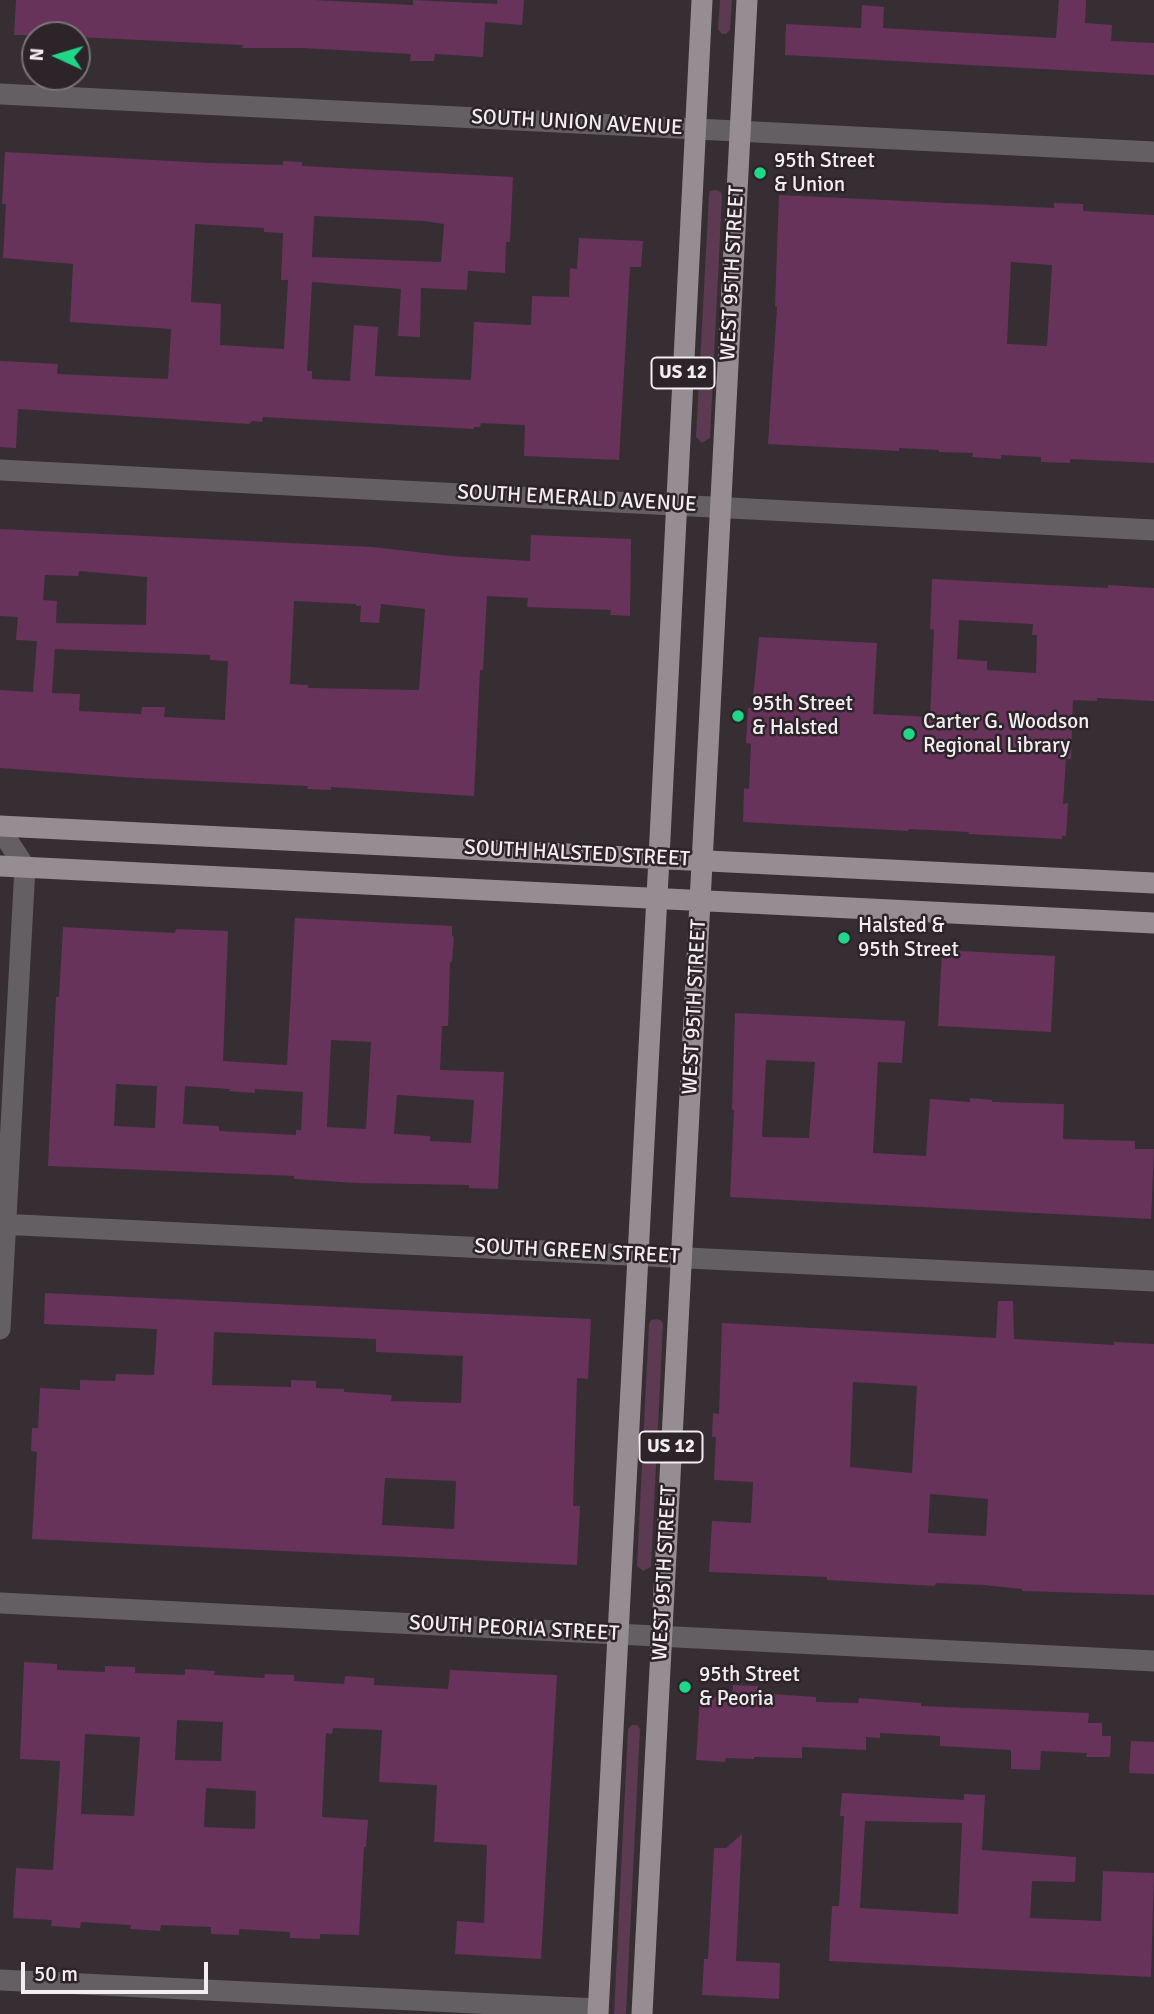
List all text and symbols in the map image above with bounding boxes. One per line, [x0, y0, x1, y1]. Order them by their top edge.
north arrow [21, 21, 91, 91]
text: N [25, 47, 49, 62]
street label: SOUTH UNION AVENUE [471, 105, 683, 141]
place label: 95th Street & Union [774, 148, 875, 198]
marker: 95th Street & Union [752, 165, 768, 181]
street label: WEST 95TH STREET [716, 185, 750, 361]
road number: US 12 [652, 358, 714, 388]
street label: SOUTH EMERALD AVENUE [457, 480, 697, 518]
place label: 95th Street & Halsted [752, 691, 853, 741]
marker: 95th Street & Halsted [730, 708, 746, 724]
place label: Carter G. Woodson Regional Library [923, 709, 1090, 759]
marker: Carter G. Woodson Regional Library [901, 726, 917, 742]
street label: SOUTH HALSTED STREET [463, 836, 691, 872]
place label: Halsted & 95th Street [858, 913, 959, 963]
street label: WEST 95TH STREET [678, 919, 712, 1095]
marker: Halsted & 95th Street [836, 930, 852, 946]
street label: SOUTH GREEN STREET [474, 1234, 680, 1270]
road number: US 12 [640, 1432, 702, 1462]
street label: WEST 95TH STREET [648, 1485, 682, 1661]
street label: SOUTH PEORIA STREET [408, 1611, 620, 1647]
place label: 95th Street & Peoria [699, 1662, 800, 1712]
marker: 95th Street & Peoria [677, 1679, 693, 1695]
scale bar [24, 1948, 212, 1992]
text: 50 m [34, 1961, 78, 1987]

